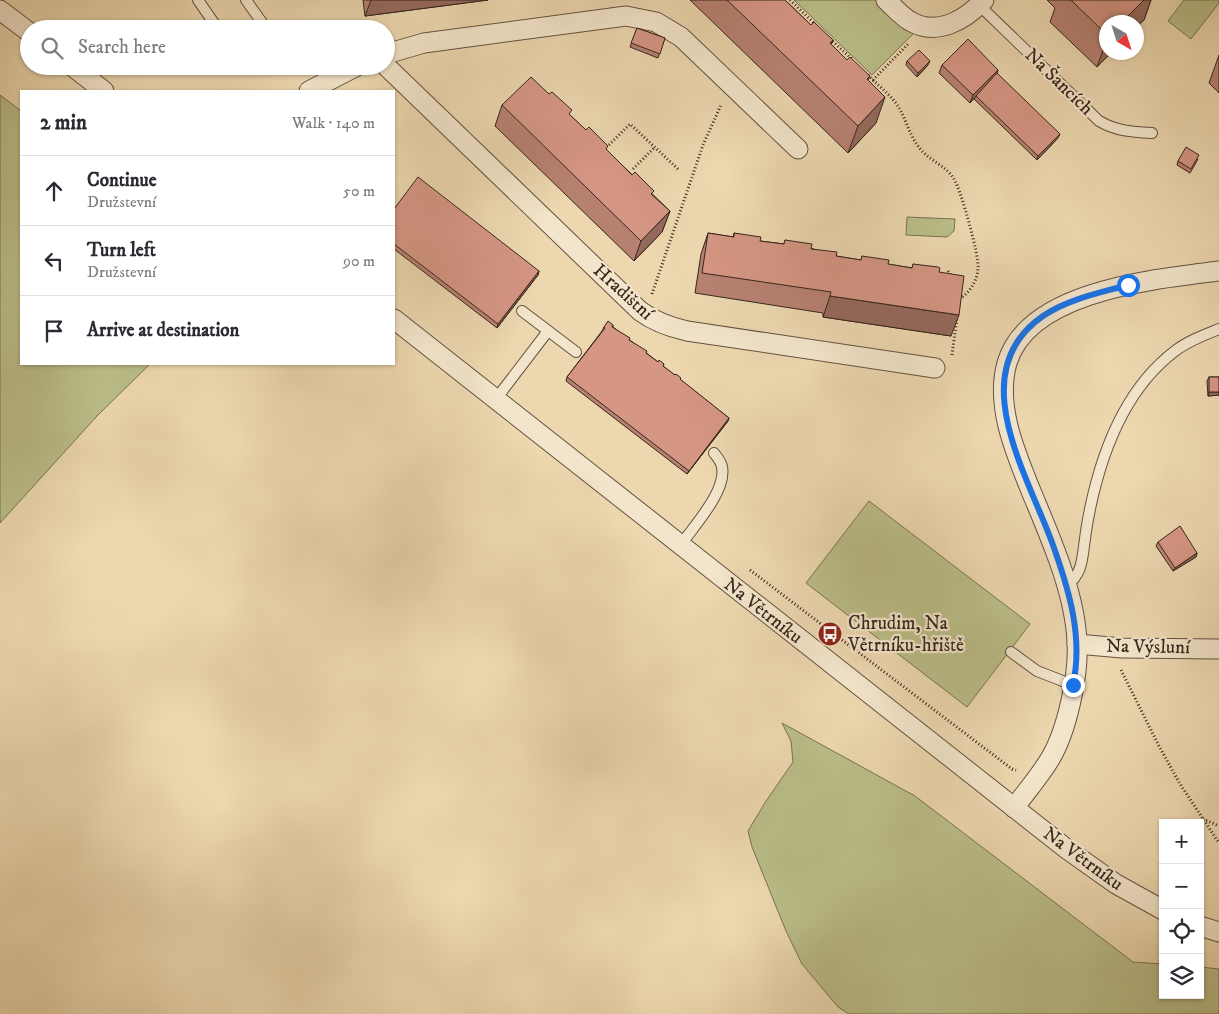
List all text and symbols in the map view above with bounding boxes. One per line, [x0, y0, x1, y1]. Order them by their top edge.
north arrow [1099, 15, 1144, 60]
search box [20, 20, 395, 75]
icon: search [38, 34, 66, 62]
text: Search here [78, 36, 166, 59]
street label: Na Šancích [1020, 42, 1099, 120]
text: 2 min [40, 110, 87, 136]
text: Walk · 140 m [292, 113, 375, 133]
text: Continue [87, 169, 157, 192]
icon: ahead [40, 177, 68, 205]
text: 50 m [343, 181, 375, 201]
text: Družstevní [87, 192, 156, 212]
text: Turn left [87, 239, 156, 262]
icon: left [40, 247, 68, 275]
text: 90 m [343, 251, 375, 271]
street label: Hradištní [588, 259, 659, 326]
text: Družstevní [87, 262, 156, 282]
route start [1117, 274, 1140, 297]
icon: arrive [40, 317, 68, 345]
text: Arrive at destination [87, 319, 239, 342]
street label: Na Větrníku [719, 573, 807, 649]
place label: Chrudim, Na Větrníku-hřiště [847, 612, 964, 657]
bus stop icon: Chrudim, Na Větrníku-hřiště [817, 621, 843, 647]
street label: Na Výsluní [1106, 635, 1191, 659]
route end [1062, 674, 1085, 697]
map controls [1159, 819, 1204, 999]
button: + [1159, 819, 1204, 864]
street label: Na Větrníku [1038, 822, 1128, 896]
button: − [1159, 864, 1204, 909]
button: locate [1159, 909, 1204, 954]
button: layers [1159, 954, 1204, 999]

